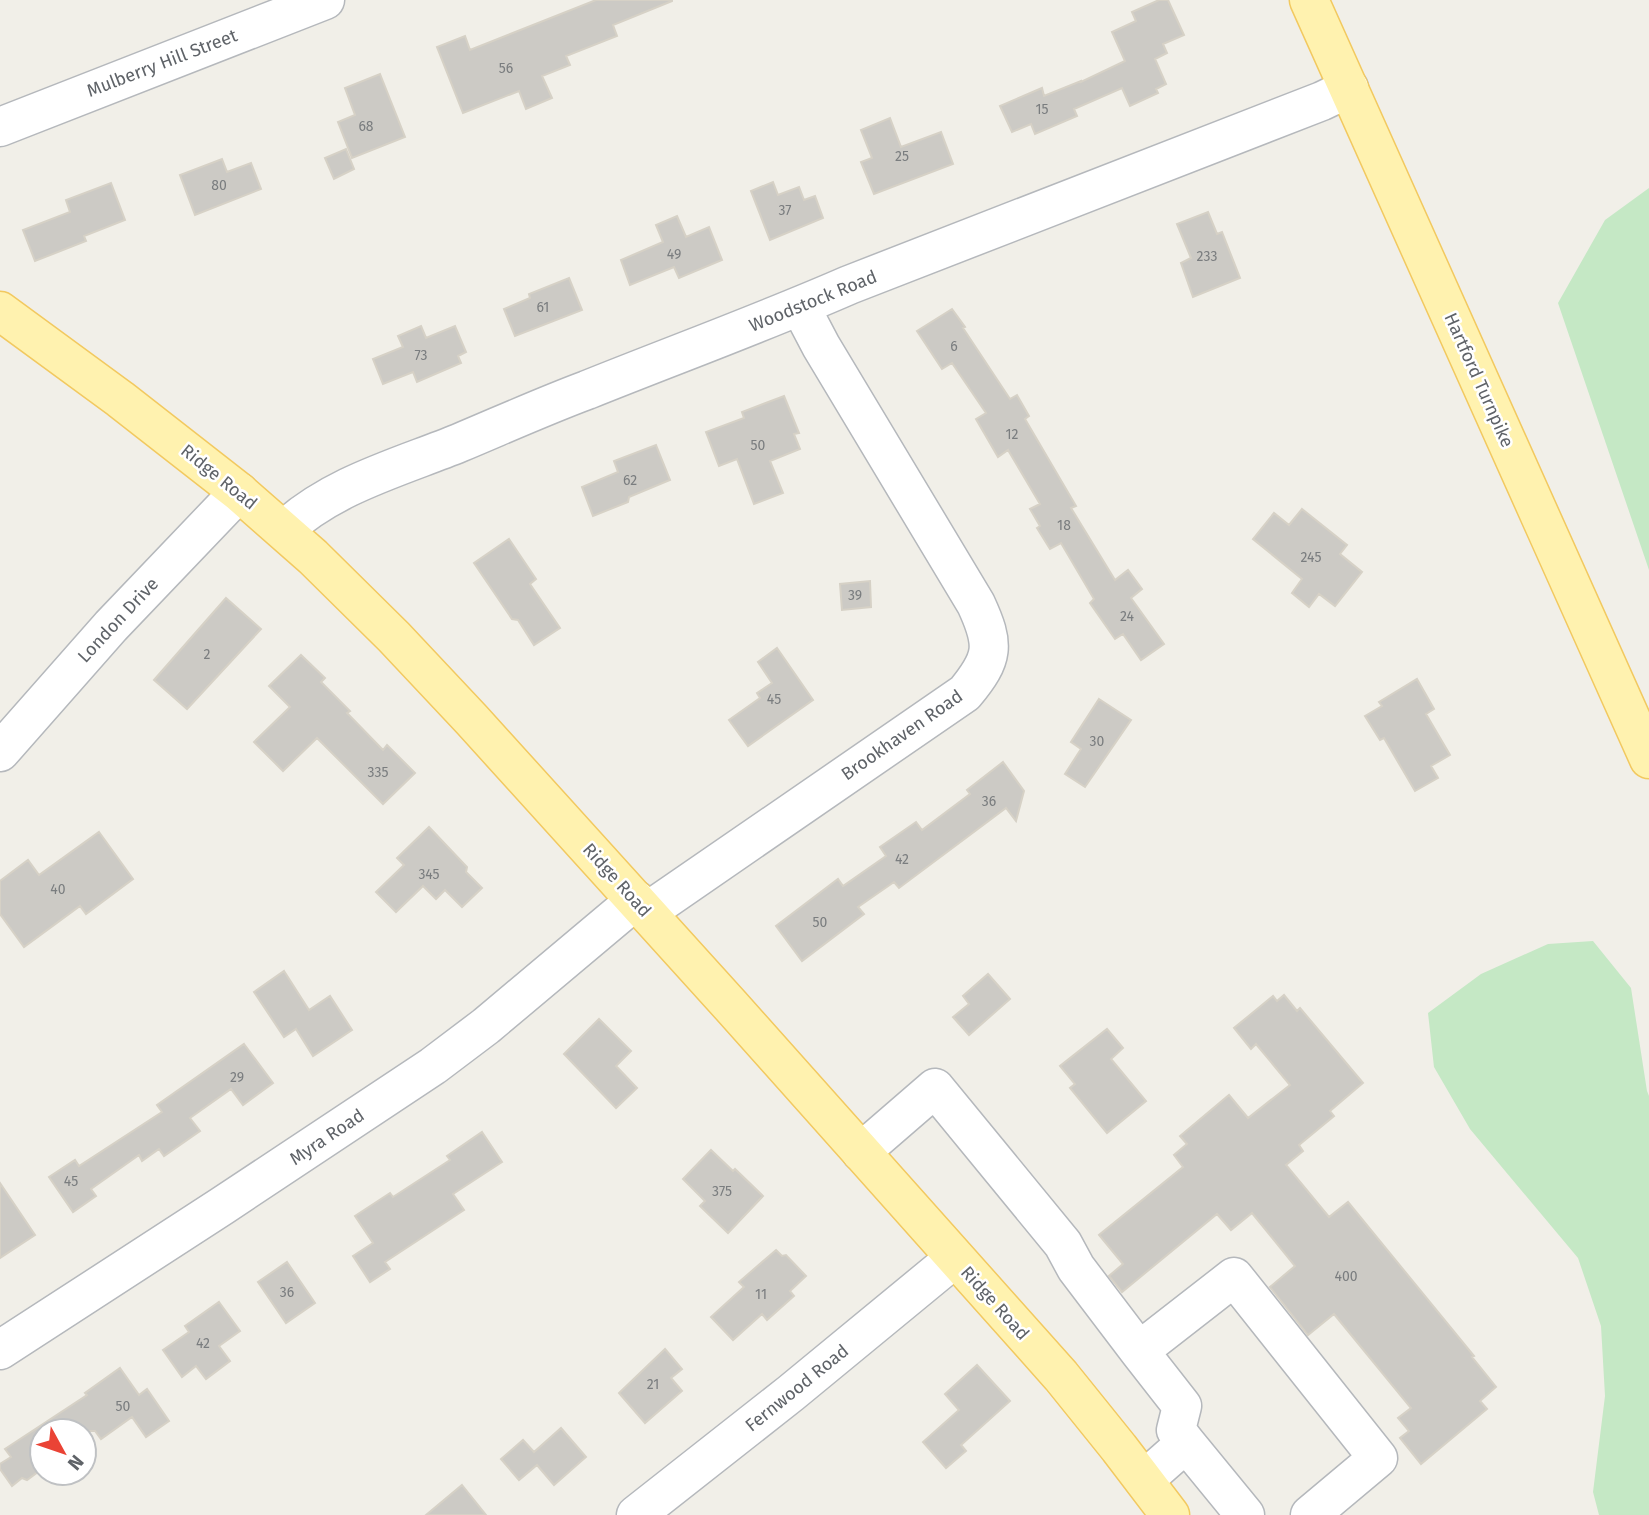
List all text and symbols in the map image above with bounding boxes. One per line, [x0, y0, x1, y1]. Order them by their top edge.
street label: Mulberry Hill Street [84, 24, 241, 102]
house number: 56 [499, 60, 513, 77]
house number: 15 [1035, 101, 1049, 118]
house number: 68 [358, 118, 374, 135]
house number: 25 [895, 148, 909, 165]
house number: 80 [211, 177, 227, 194]
house number: 37 [778, 202, 792, 219]
house number: 49 [667, 246, 681, 263]
house number: 233 [1197, 248, 1217, 265]
street label: Woodstock Road [746, 265, 880, 337]
house number: 61 [537, 299, 549, 316]
street label: Hartford Turnpike [1439, 309, 1519, 451]
house number: 6 [950, 338, 958, 355]
house number: 73 [414, 347, 428, 364]
house number: 12 [1006, 426, 1019, 443]
house number: 50 [751, 437, 766, 454]
street label: Ridge Road [176, 440, 262, 514]
house number: 62 [623, 472, 637, 489]
house number: 18 [1057, 517, 1071, 534]
house number: 245 [1301, 549, 1321, 566]
street label: London Drive [73, 573, 163, 667]
house number: 39 [848, 587, 862, 604]
house number: 24 [1120, 608, 1135, 625]
house number: 2 [204, 646, 211, 663]
street label: Brookhaven Road [837, 685, 967, 785]
house number: 45 [767, 691, 781, 708]
house number: 30 [1090, 733, 1105, 750]
house number: 335 [368, 764, 389, 781]
house number: 36 [982, 793, 996, 810]
street label: Ridge Road [578, 838, 656, 922]
house number: 42 [895, 851, 909, 868]
house number: 345 [418, 866, 440, 883]
house number: 40 [50, 881, 66, 898]
house number: 50 [813, 914, 828, 931]
house number: 29 [230, 1069, 244, 1086]
street label: Myra Road [286, 1104, 368, 1170]
house number: 45 [64, 1173, 78, 1190]
house number: 375 [712, 1183, 732, 1200]
street label: Ridge Road [956, 1261, 1034, 1345]
house number: 400 [1334, 1268, 1358, 1285]
house number: 36 [280, 1284, 294, 1301]
house number: 11 [755, 1286, 767, 1303]
house number: 42 [196, 1335, 210, 1352]
street label: Fernwood Road [741, 1340, 853, 1436]
house number: 21 [647, 1376, 659, 1393]
house number: 50 [116, 1398, 131, 1415]
north arrow [28, 1417, 98, 1487]
text: N [63, 1450, 89, 1475]

